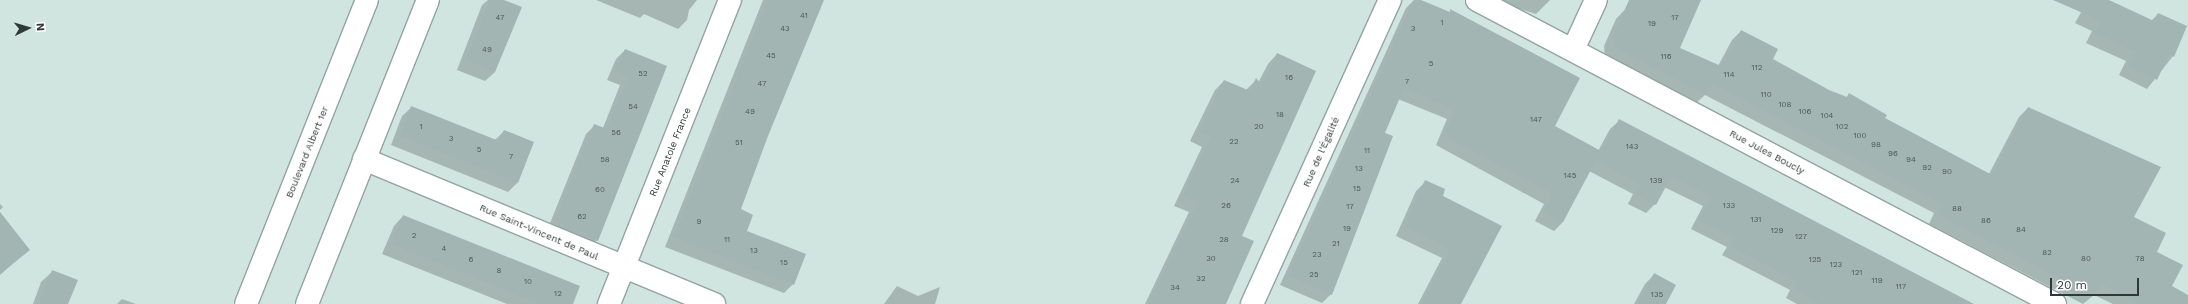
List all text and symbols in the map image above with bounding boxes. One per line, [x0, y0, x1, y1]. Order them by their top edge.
north arrow [8, 8, 48, 48]
house number: 41 [800, 11, 808, 21]
house number: 47 [496, 13, 504, 23]
house number: 17 [1671, 13, 1679, 23]
house number: 1 [1440, 18, 1444, 28]
house number: 19 [1648, 19, 1656, 29]
text: N [34, 22, 47, 32]
house number: 43 [780, 24, 790, 34]
house number: 3 [1411, 24, 1415, 34]
house number: 49 [482, 45, 492, 55]
house number: 45 [766, 51, 776, 61]
house number: 116 [1660, 52, 1672, 62]
house number: 5 [1429, 59, 1433, 69]
house number: 112 [1752, 63, 1762, 73]
house number: 52 [638, 69, 648, 79]
house number: 114 [1723, 70, 1735, 80]
house number: 16 [1285, 73, 1293, 83]
house number: 7 [1405, 77, 1409, 87]
house number: 47 [758, 79, 766, 89]
house number: 110 [1760, 90, 1772, 100]
house number: 108 [1778, 100, 1792, 110]
house number: 54 [628, 102, 638, 112]
street label: Boulevard Albert 1er [283, 104, 331, 200]
street label: Rue Anatole France [647, 106, 693, 198]
house number: 49 [745, 107, 755, 117]
house number: 106 [1799, 107, 1811, 117]
house number: 18 [1276, 110, 1284, 120]
house number: 104 [1821, 111, 1833, 121]
street label: Rue de l'Égalité [1300, 115, 1342, 189]
house number: 147 [1530, 115, 1542, 125]
house number: 1 [419, 122, 423, 132]
house number: 20 [1254, 122, 1264, 132]
house number: 102 [1836, 122, 1848, 132]
street label: Rue Jules Boucly [1727, 127, 1807, 177]
house number: 56 [611, 128, 621, 138]
house number: 100 [1853, 131, 1867, 141]
house number: 3 [449, 134, 453, 144]
house number: 22 [1229, 137, 1239, 147]
house number: 51 [735, 138, 743, 148]
house number: 98 [1871, 140, 1881, 150]
house number: 143 [1626, 142, 1638, 152]
house number: 5 [477, 145, 481, 155]
house number: 11 [1364, 146, 1370, 156]
house number: 96 [1888, 149, 1898, 159]
house number: 7 [509, 152, 513, 162]
house number: 58 [600, 155, 610, 165]
house number: 94 [1906, 155, 1916, 165]
house number: 92 [1922, 163, 1932, 173]
house number: 13 [1355, 164, 1363, 174]
house number: 90 [1942, 167, 1952, 177]
house number: 145 [1564, 171, 1576, 181]
house number: 24 [1230, 176, 1240, 186]
house number: 139 [1650, 176, 1662, 186]
house number: 15 [1353, 184, 1361, 194]
house number: 60 [595, 185, 605, 195]
street label: Rue Saint-Vincent de Paul [478, 201, 600, 263]
house number: 26 [1221, 201, 1231, 211]
house number: 133 [1723, 201, 1735, 211]
house number: 17 [1346, 202, 1354, 212]
house number: 88 [1952, 204, 1962, 214]
house number: 62 [577, 212, 587, 222]
house number: 131 [1751, 215, 1761, 225]
house number: 86 [1981, 216, 1991, 226]
house number: 9 [697, 217, 701, 227]
house number: 19 [1343, 224, 1351, 234]
house number: 84 [2016, 225, 2026, 235]
house number: 129 [1771, 226, 1783, 236]
house number: 2 [412, 231, 416, 241]
house number: 127 [1795, 232, 1807, 242]
house number: 11 [724, 235, 730, 245]
house number: 28 [1219, 235, 1229, 245]
house number: 21 [1332, 239, 1340, 249]
house number: 4 [442, 244, 446, 254]
house number: 13 [750, 246, 758, 256]
house number: 82 [2042, 248, 2052, 258]
house number: 23 [1312, 250, 1322, 260]
house number: 30 [1206, 254, 1216, 264]
house number: 80 [2081, 254, 2091, 264]
house number: 78 [2135, 254, 2145, 264]
house number: 6 [469, 255, 473, 265]
house number: 125 [1809, 255, 1821, 265]
house number: 15 [780, 258, 788, 268]
house number: 123 [1830, 260, 1842, 270]
house number: 8 [497, 266, 501, 276]
house number: 121 [1852, 268, 1862, 278]
house number: 25 [1309, 270, 1319, 280]
scale bar [2052, 270, 2141, 296]
house number: 32 [1196, 274, 1206, 284]
house number: 119 [1871, 276, 1883, 286]
house number: 10 [524, 277, 532, 287]
text: 20 m [2057, 278, 2087, 292]
house number: 117 [1896, 282, 1906, 292]
house number: 34 [1170, 283, 1180, 293]
house number: 12 [554, 289, 562, 299]
house number: 135 [1651, 290, 1663, 300]

